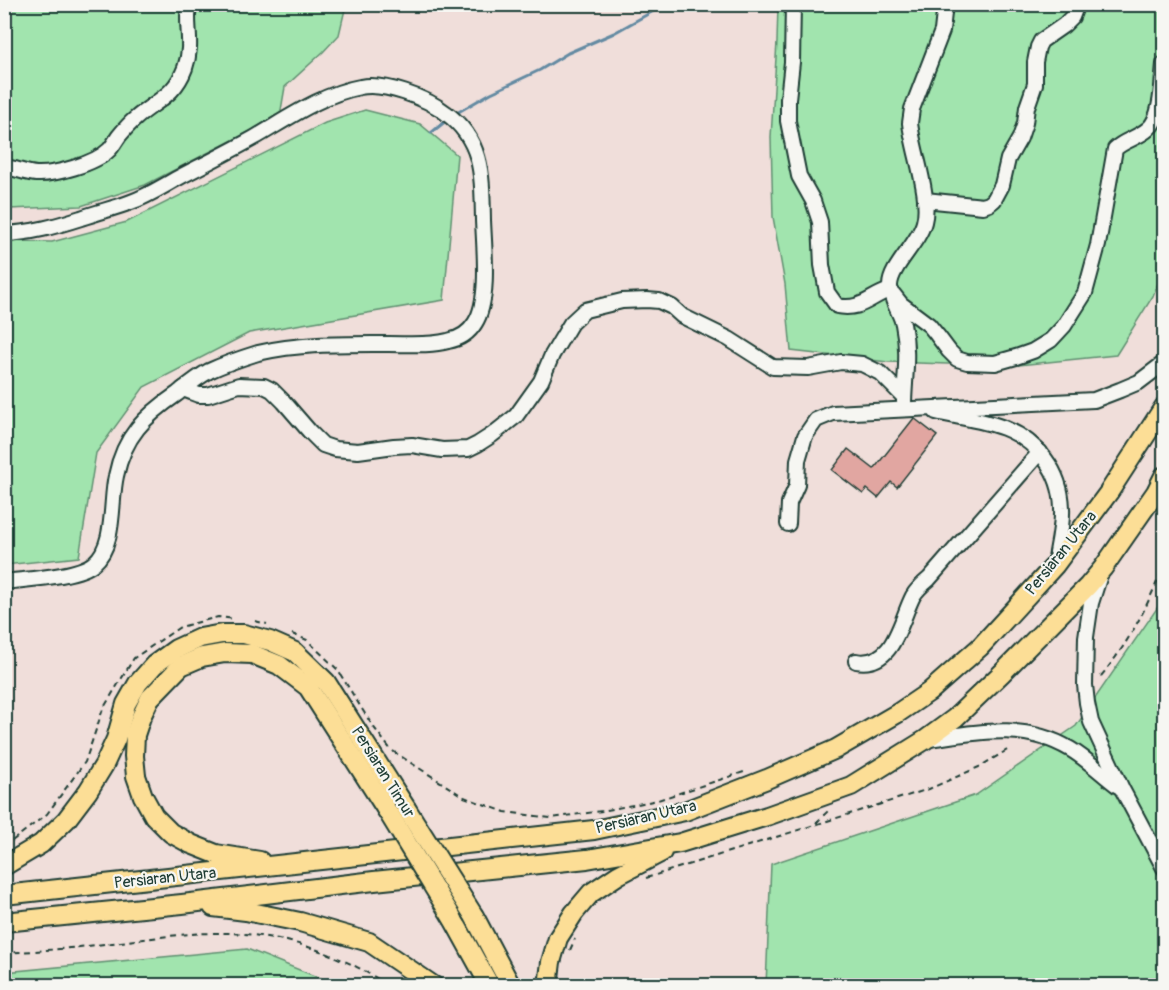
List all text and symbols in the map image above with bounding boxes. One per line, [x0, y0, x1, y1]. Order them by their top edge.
street label: Persiaran Utara [1021, 507, 1101, 599]
street label: Persiaran Timur [347, 722, 419, 822]
street label: Persiaran Utara [594, 796, 698, 838]
street label: Persiaran Utara [113, 863, 217, 893]

